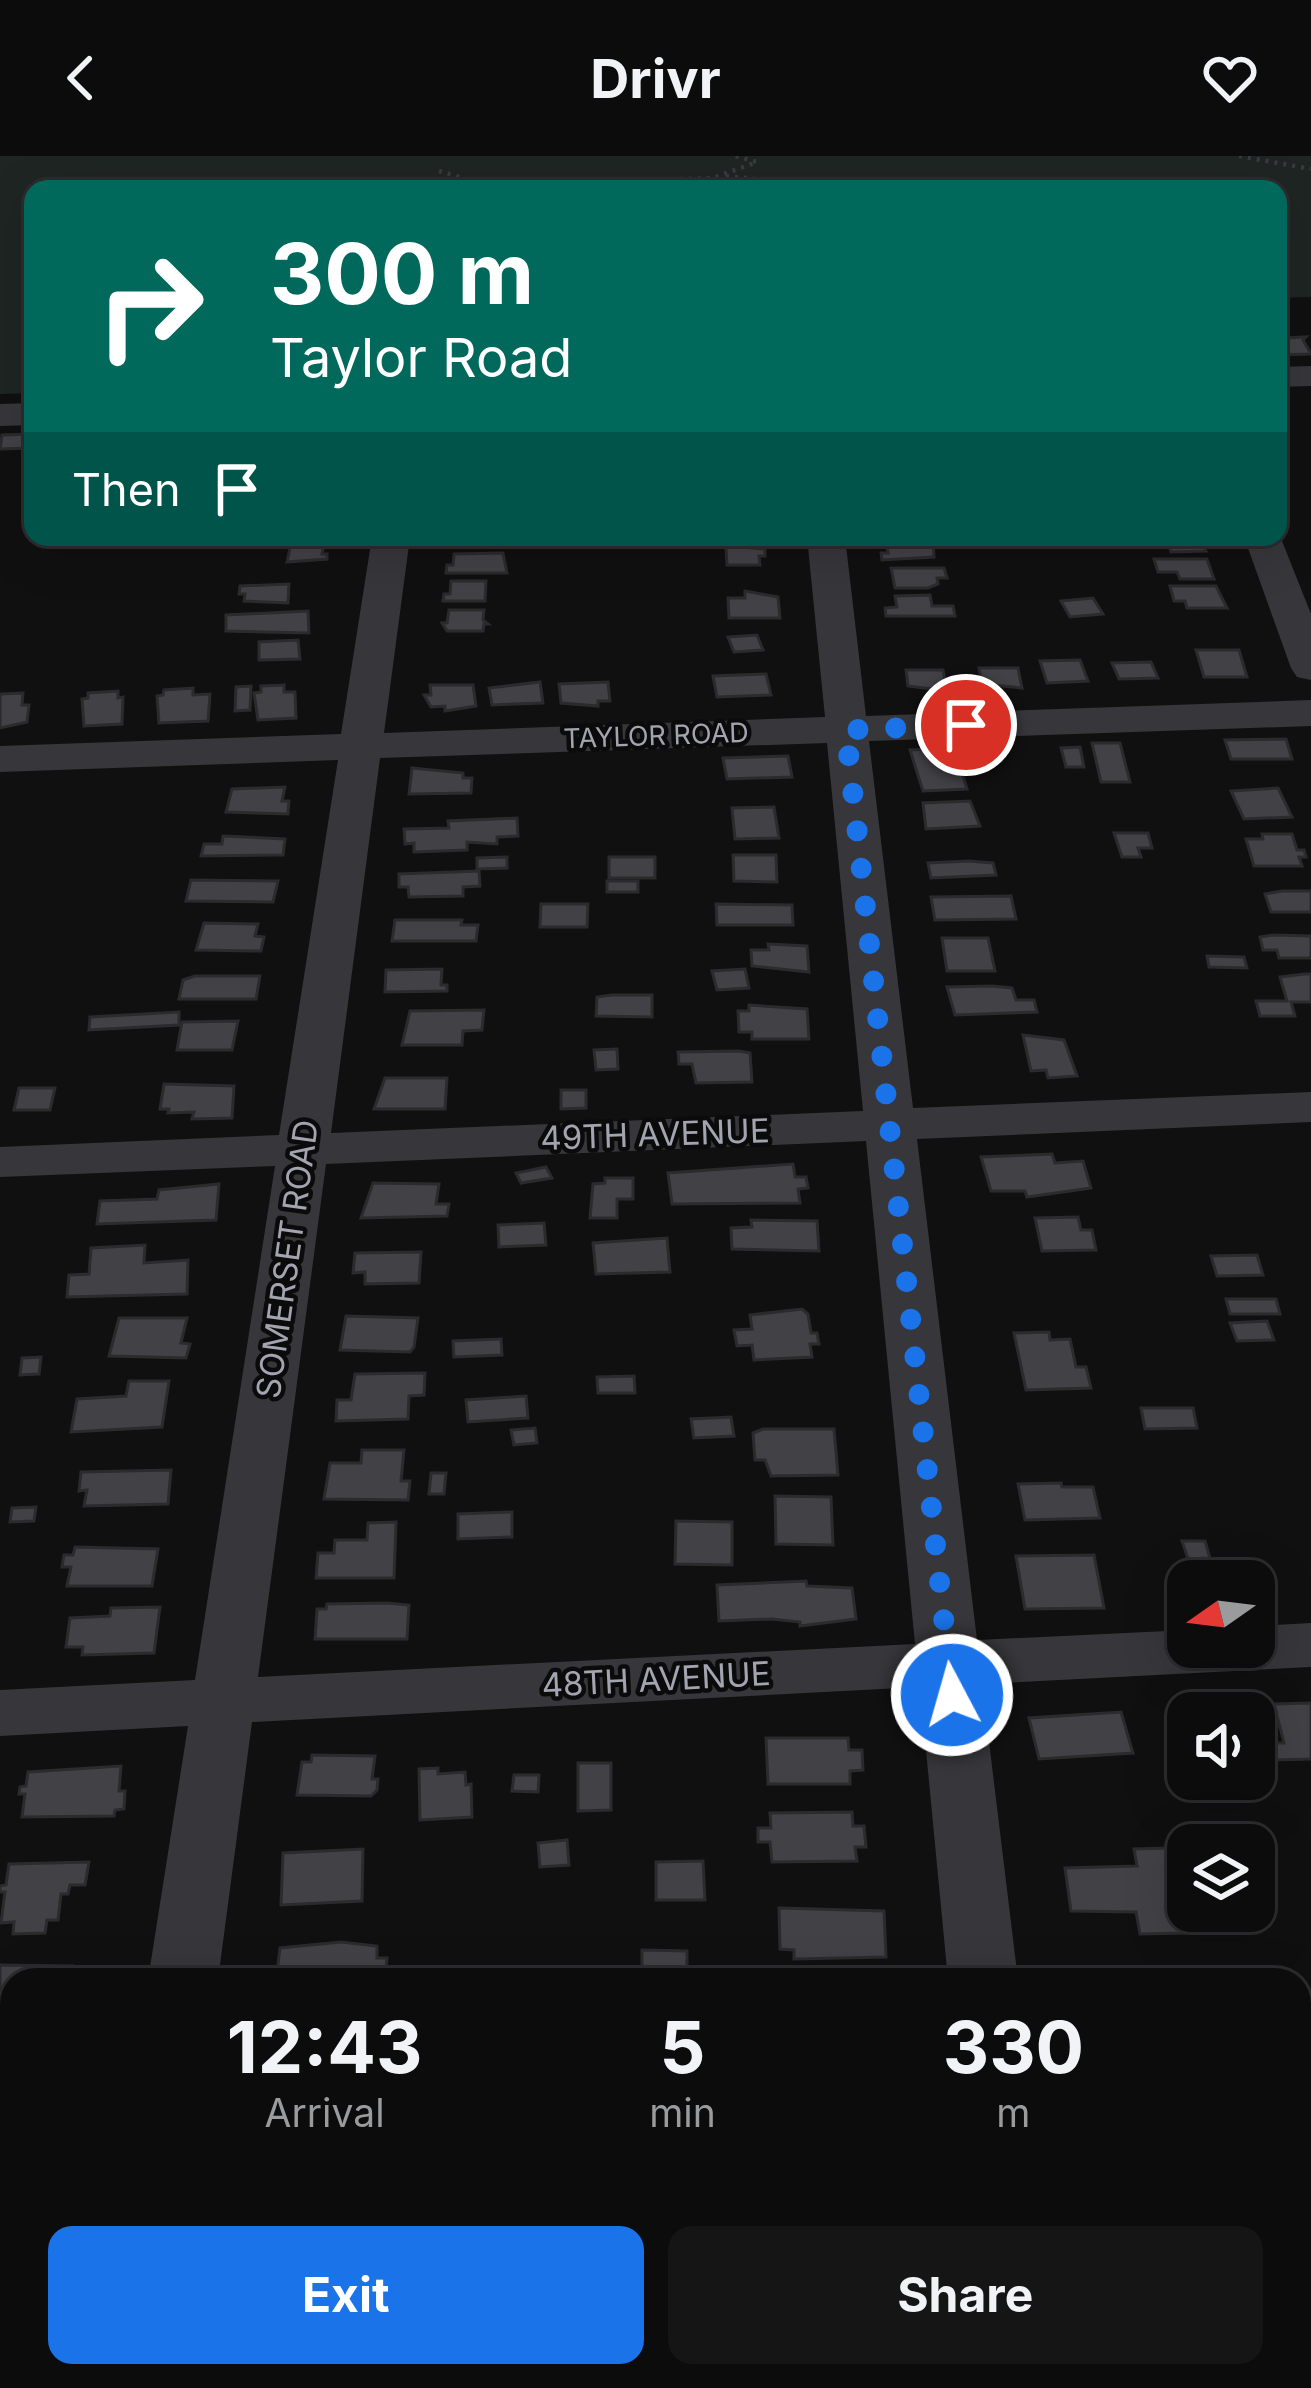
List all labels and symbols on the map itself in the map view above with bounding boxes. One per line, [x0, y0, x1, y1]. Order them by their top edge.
pin [915, 674, 1017, 776]
street label: TAYLOR ROAD [563, 716, 749, 755]
street label: 49TH AVENUE [540, 1110, 770, 1158]
street label: SOMERSET ROAD [248, 1117, 326, 1401]
north arrow [1167, 1560, 1275, 1668]
position arrow [889, 1632, 1015, 1758]
street label: 48TH AVENUE [541, 1653, 771, 1705]

